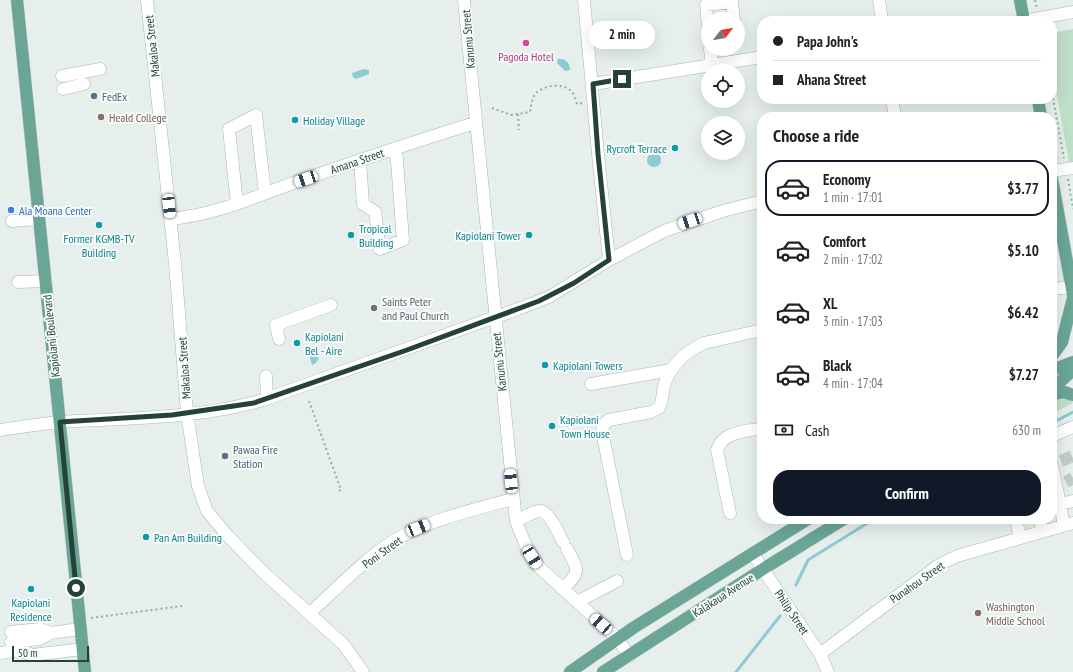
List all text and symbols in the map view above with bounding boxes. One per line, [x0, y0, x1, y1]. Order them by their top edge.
street label: Kanunu Street [458, 8, 478, 69]
north arrow [701, 12, 745, 56]
map controls [701, 12, 745, 160]
street label: Makaloa Street [141, 14, 163, 78]
callout: 2 min [589, 21, 655, 49]
text: 2 min [609, 26, 635, 43]
text: Papa John's [797, 32, 858, 51]
marker: Pagoda Hotel [521, 38, 531, 48]
place label: Pagoda Hotel [498, 49, 554, 64]
button: locate [701, 64, 745, 108]
route end [613, 70, 631, 88]
text: Ahana Street [797, 70, 866, 89]
place label: FedEx [102, 89, 127, 104]
marker: FedEx [89, 91, 99, 101]
place label: Heald College [109, 110, 167, 125]
marker: Heald College [96, 112, 106, 122]
place label: Holiday Village [303, 113, 365, 128]
marker: Holiday Village [290, 115, 300, 125]
button: layers [701, 116, 745, 160]
text: Choose a ride [773, 124, 859, 147]
place label: Rycroft Terrace [606, 141, 667, 156]
marker: Rycroft Terrace [670, 143, 680, 153]
street label: Amana Street [328, 145, 386, 177]
car [293, 169, 319, 189]
icon: car [775, 170, 811, 206]
text: Economy [823, 170, 871, 189]
text: $3.77 [1007, 179, 1039, 198]
text: 1 min · 17:01 [823, 189, 883, 206]
car [162, 193, 176, 219]
place label: Ala Moana Center [19, 203, 93, 218]
marker: Ala Moana Center [6, 205, 16, 215]
car [677, 211, 703, 231]
marker: Former KGMB-TV Building [94, 220, 104, 230]
place label: Tropical Building [359, 221, 394, 250]
place label: Kapiolani Tower [455, 228, 522, 243]
marker: Tropical Building [346, 230, 356, 240]
marker: Kapiolani Tower [524, 230, 534, 240]
place label: Former KGMB-TV Building [63, 231, 135, 260]
icon: car [775, 232, 811, 268]
text: Comfort [823, 232, 866, 251]
text: $5.10 [1007, 241, 1039, 260]
text: 2 min · 17:02 [823, 251, 883, 268]
street label: Kapiolani Boulevard [39, 294, 63, 378]
place label: Saints Peter and Paul Church [382, 294, 449, 323]
icon: car [775, 294, 811, 330]
text: XL [823, 294, 837, 313]
marker: Saints Peter and Paul Church [369, 303, 379, 313]
text: $6.42 [1007, 303, 1039, 322]
text: 3 min · 17:03 [823, 313, 883, 330]
place label: Kapiolani Bel - Aire [305, 329, 344, 358]
street label: Kanunu Street [488, 331, 510, 392]
street label: Makaloa Street [174, 336, 194, 399]
marker: Kapiolani Bel - Aire [292, 338, 302, 348]
icon: car [775, 356, 811, 392]
text: Black [823, 356, 852, 375]
place label: Kapiolani Towers [553, 358, 623, 373]
marker: Kapiolani Towers [540, 360, 550, 370]
text: $7.27 [1009, 365, 1039, 384]
text: 4 min · 17:04 [823, 375, 883, 392]
place label: Kapiolani Town House [560, 412, 610, 441]
icon: cash [773, 419, 795, 441]
marker: Kapiolani Town House [547, 421, 557, 431]
text: Cash [805, 421, 829, 440]
text: 630 m [1012, 422, 1041, 439]
place label: Pawaa Fire Station [233, 442, 278, 471]
marker: Pawaa Fire Station [220, 451, 230, 461]
car [504, 468, 518, 494]
button: Confirm [773, 470, 1041, 516]
car [405, 518, 431, 538]
place label: Pan Am Building [154, 530, 222, 545]
marker: Pan Am Building [141, 532, 151, 542]
street label: Poni Street [359, 532, 405, 571]
car [521, 544, 543, 570]
street label: Punahou Street [887, 557, 948, 606]
street label: Kalākaua Avenue [690, 570, 757, 620]
route start [67, 579, 85, 597]
marker: Kapiolani Residence [26, 584, 36, 594]
street label: Philip Street [771, 587, 813, 638]
place label: Kapiolani Residence [10, 595, 52, 624]
place label: Washington Middle School [986, 599, 1045, 628]
marker: Washington Middle School [973, 608, 983, 618]
car [588, 612, 614, 636]
scale bar [12, 644, 89, 663]
text: 50 m [18, 646, 37, 660]

